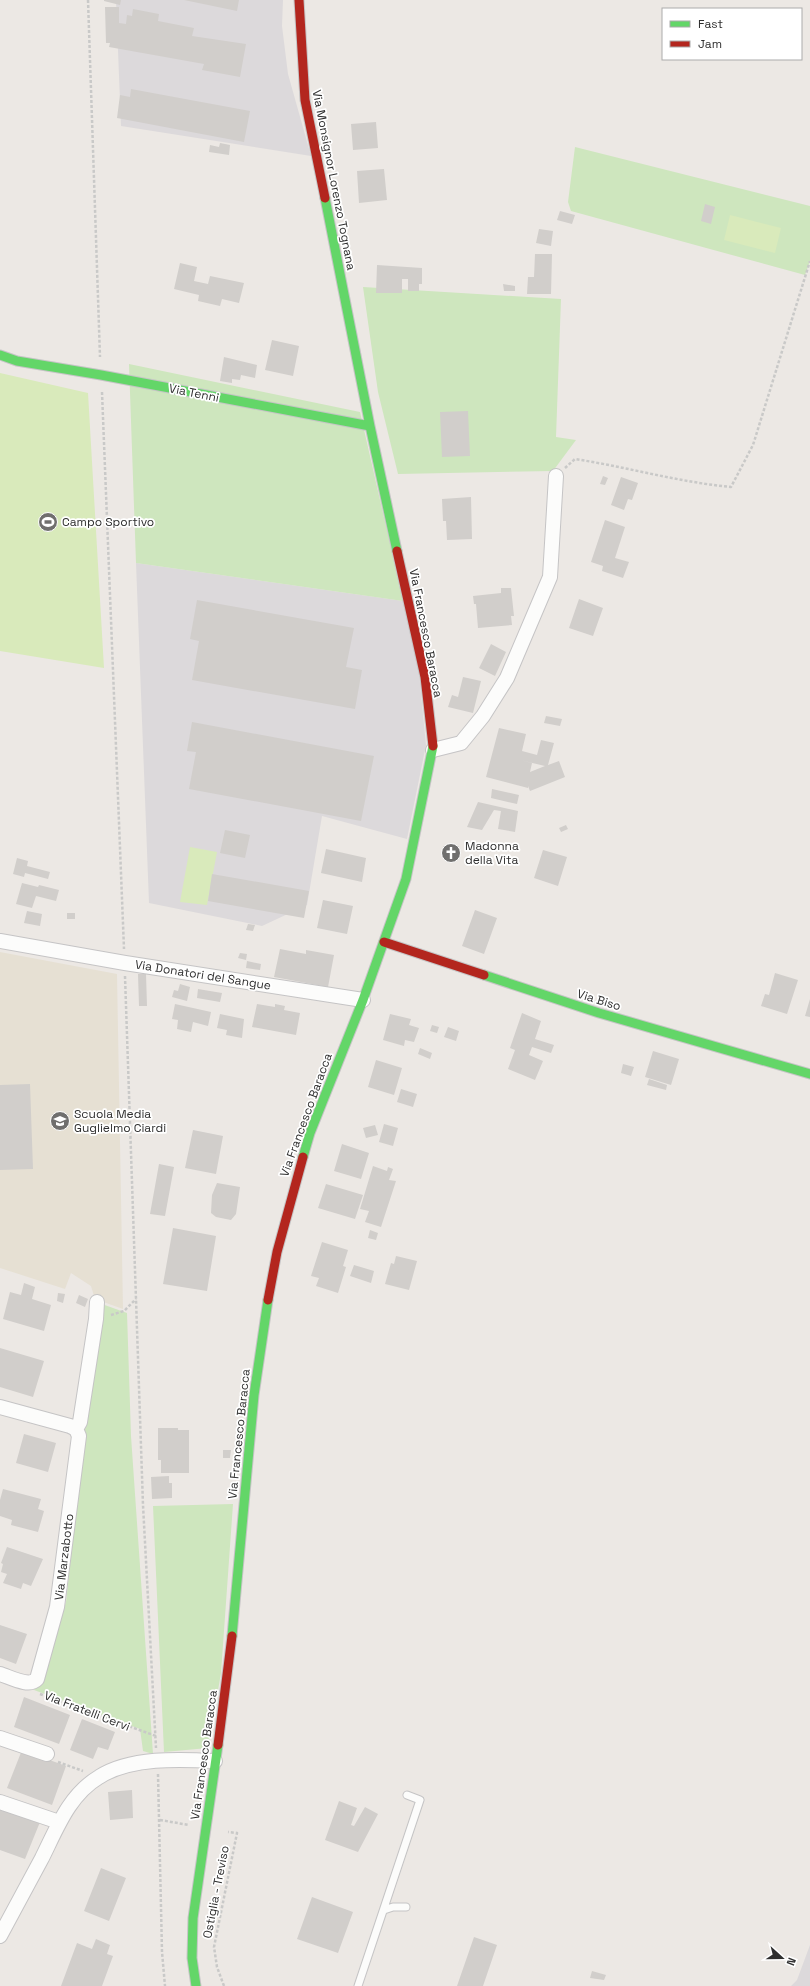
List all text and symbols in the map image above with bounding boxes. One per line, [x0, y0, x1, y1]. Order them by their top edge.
legend [662, 8, 802, 60]
text: Fast [698, 16, 723, 32]
text: Jam [698, 36, 722, 52]
street label: Via Monsignor Lorenzo Tognana [309, 89, 359, 272]
street label: Via Tenni [168, 380, 220, 406]
sports icon: Campo Sportivo [37, 511, 59, 533]
place label: Campo Sportivo [62, 514, 154, 530]
street label: Via Francesco Baracca [406, 567, 446, 699]
place label: Madonna della Vita [465, 838, 519, 868]
church icon: Madonna della Vita [440, 842, 462, 864]
street label: Via Donatori del Sangue [134, 956, 272, 994]
street label: Via Biso [575, 986, 623, 1014]
street label: Via Francesco Baracca [276, 1051, 336, 1179]
place label: Scuola Media Guglielmo Ciardi [74, 1106, 166, 1136]
school or university icon: Scuola Media Guglielmo Ciardi [49, 1110, 71, 1132]
street label: Via Francesco Baracca [224, 1368, 254, 1500]
street label: Via Marzabotto [51, 1513, 77, 1601]
street label: Via Fratelli Cervi [42, 1687, 132, 1735]
street label: Via Francesco Baracca [187, 1689, 221, 1821]
street label: Ostiglia - Treviso [199, 1844, 233, 1940]
north arrow [762, 1938, 802, 1978]
text: N [783, 1956, 799, 1968]

